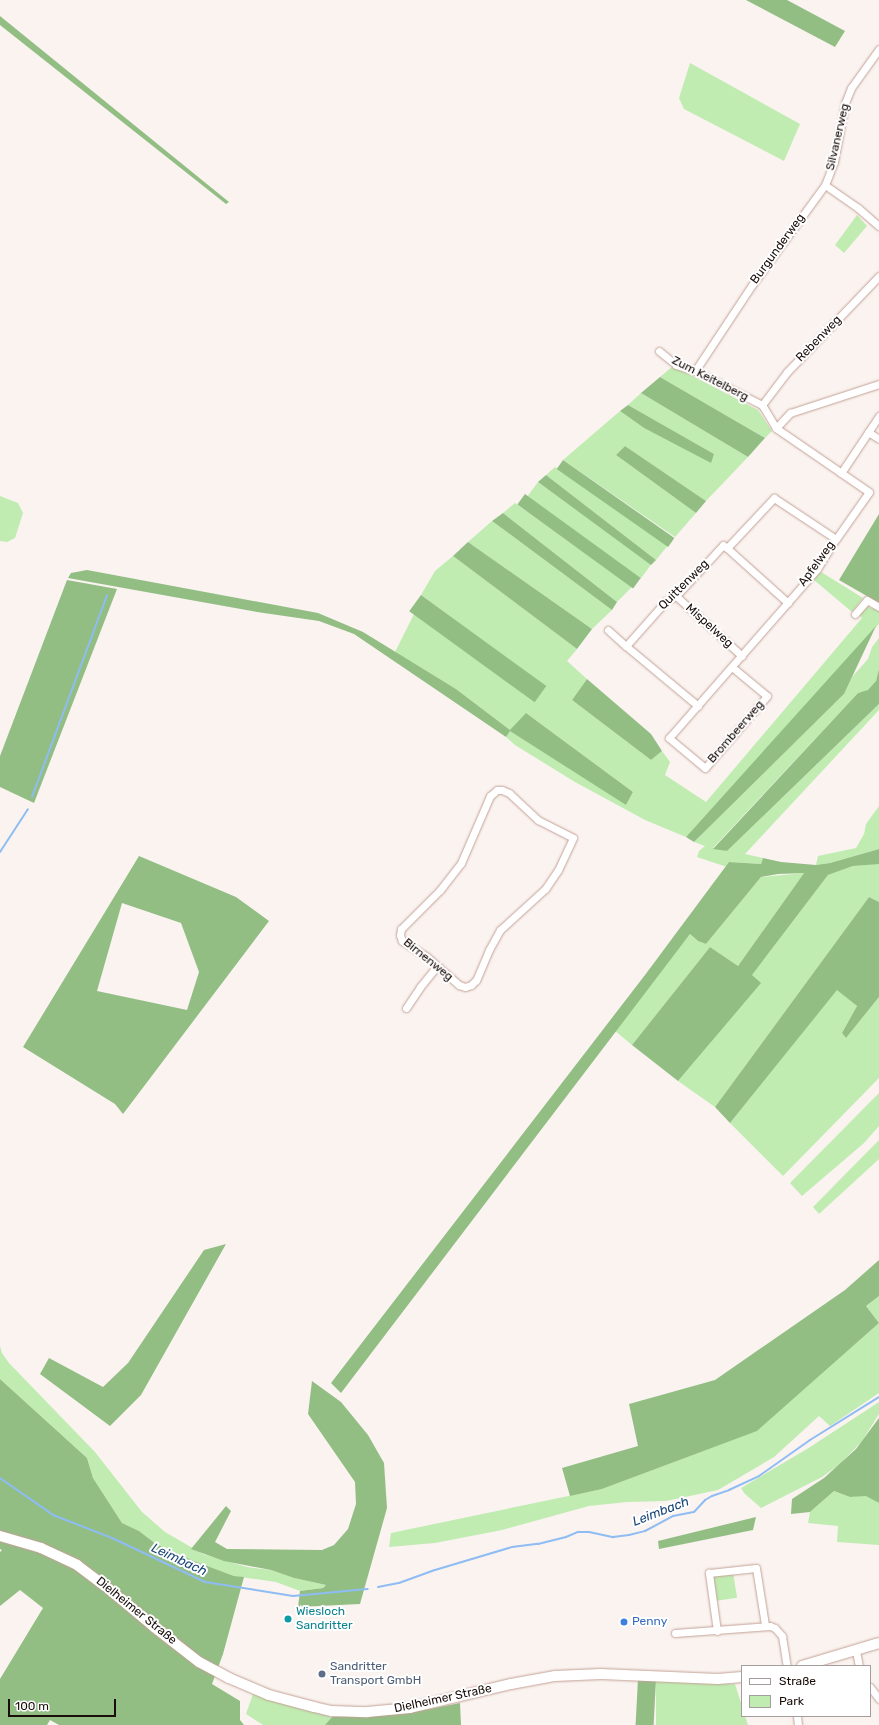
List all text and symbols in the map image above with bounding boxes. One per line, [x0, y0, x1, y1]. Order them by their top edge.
street label: Silvanerweg [823, 102, 853, 172]
street label: Burgunderweg [748, 211, 808, 287]
street label: Rebenweg [793, 313, 845, 365]
street label: Zum Keitelberg [669, 353, 751, 405]
street label: Apfelweg [796, 538, 838, 590]
street label: Quittenweg [656, 557, 712, 613]
street label: Mispelweg [682, 601, 736, 651]
street label: Brombeerweg [705, 698, 767, 766]
street label: Birnenweg [400, 936, 456, 984]
water label: Leimbach [630, 1494, 692, 1530]
water label: Leimbach [149, 1540, 209, 1580]
street label: Dielheimer Straße [93, 1574, 179, 1648]
place label: Wiesloch Sandritter [296, 1605, 353, 1633]
marker: Wiesloch Sandritter [283, 1614, 293, 1624]
place label: Penny [632, 1615, 667, 1629]
marker: Penny [619, 1617, 629, 1627]
place label: Sandritter Transport GmbH [330, 1660, 421, 1688]
legend [741, 1665, 871, 1717]
marker: Sandritter Transport GmbH [317, 1669, 327, 1679]
text: Straße [779, 1674, 816, 1688]
street label: Dielheimer Straße [393, 1682, 493, 1716]
scale bar [10, 1691, 118, 1717]
text: Park [779, 1694, 804, 1708]
text: 100 m [15, 1699, 49, 1713]

